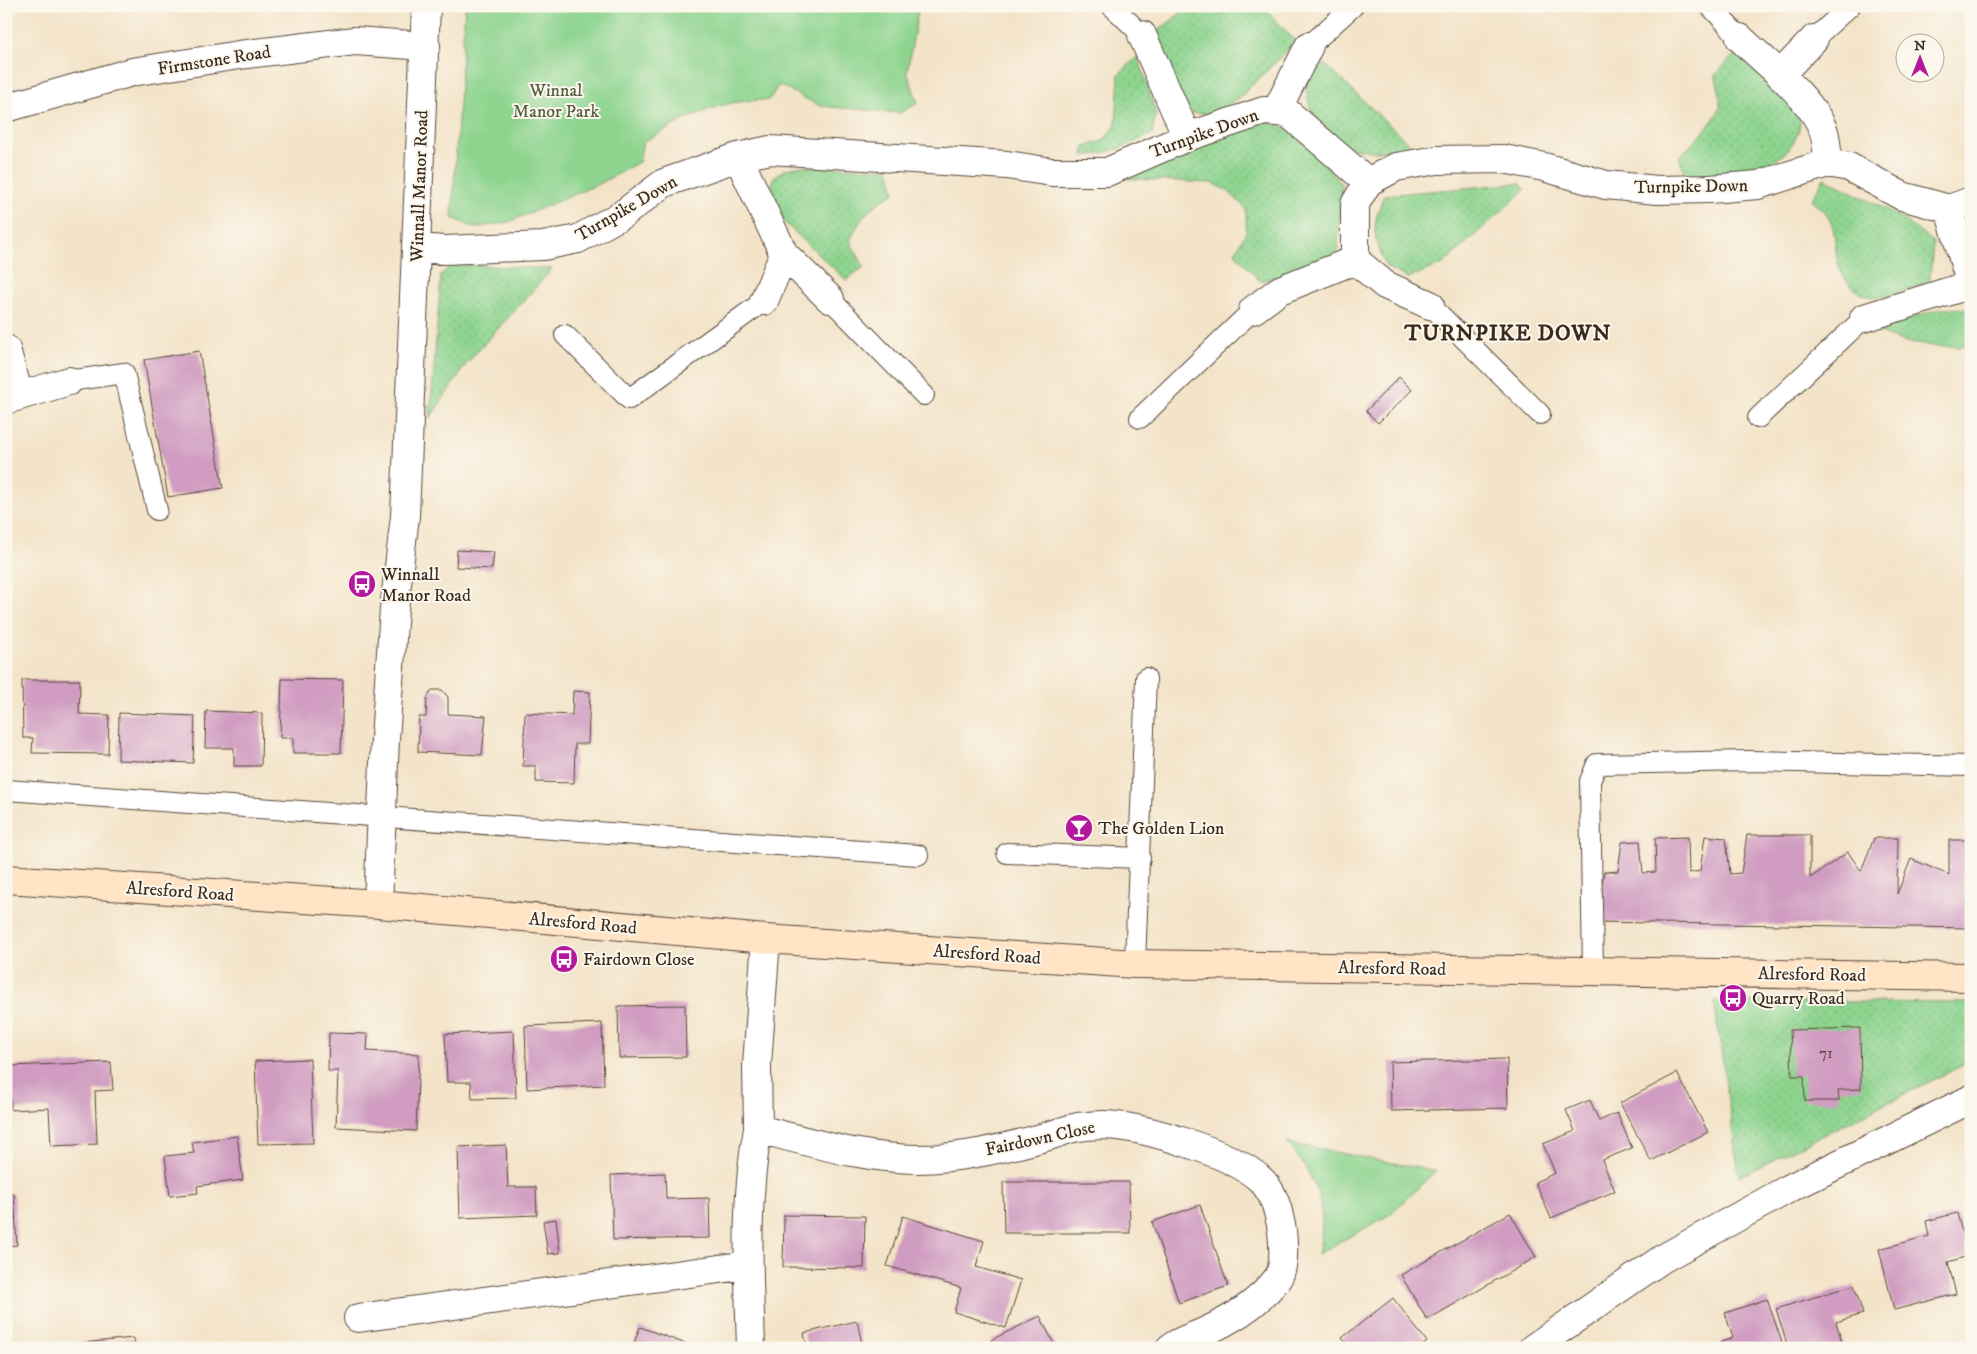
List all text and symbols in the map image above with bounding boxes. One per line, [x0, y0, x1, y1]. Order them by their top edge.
north arrow [1894, 32, 1944, 82]
text: N [1914, 37, 1926, 55]
street label: Firmstone Road [156, 41, 272, 81]
park label: Winnal Manor Park [513, 80, 599, 123]
street label: Turnpike Down [1147, 104, 1262, 164]
street label: Winnall Manor Road [406, 110, 434, 263]
street label: Turnpike Down [572, 171, 682, 247]
street label: Turnpike Down [1634, 175, 1749, 199]
district label: TURNPIKE DOWN [1404, 320, 1611, 347]
place label: Winnall Manor Road [380, 564, 471, 607]
bus stop icon: Winnall Manor Road [347, 569, 377, 599]
bar icon: The Golden Lion [1064, 813, 1094, 843]
place label: The Golden Lion [1098, 818, 1225, 840]
street label: Alresford Road [125, 877, 235, 907]
street label: Alresford Road [528, 908, 638, 940]
street label: Alresford Road [932, 940, 1042, 970]
bus stop icon: Fairdown Close [549, 944, 579, 974]
place label: Fairdown Close [583, 949, 694, 971]
street label: Alresford Road [1338, 957, 1446, 981]
street label: Alresford Road [1758, 963, 1866, 987]
bus stop icon: Quarry Road [1718, 983, 1748, 1013]
place label: Quarry Road [1752, 988, 1845, 1010]
house number: 71 [1819, 1044, 1833, 1063]
street label: Fairdown Close [983, 1117, 1097, 1161]

